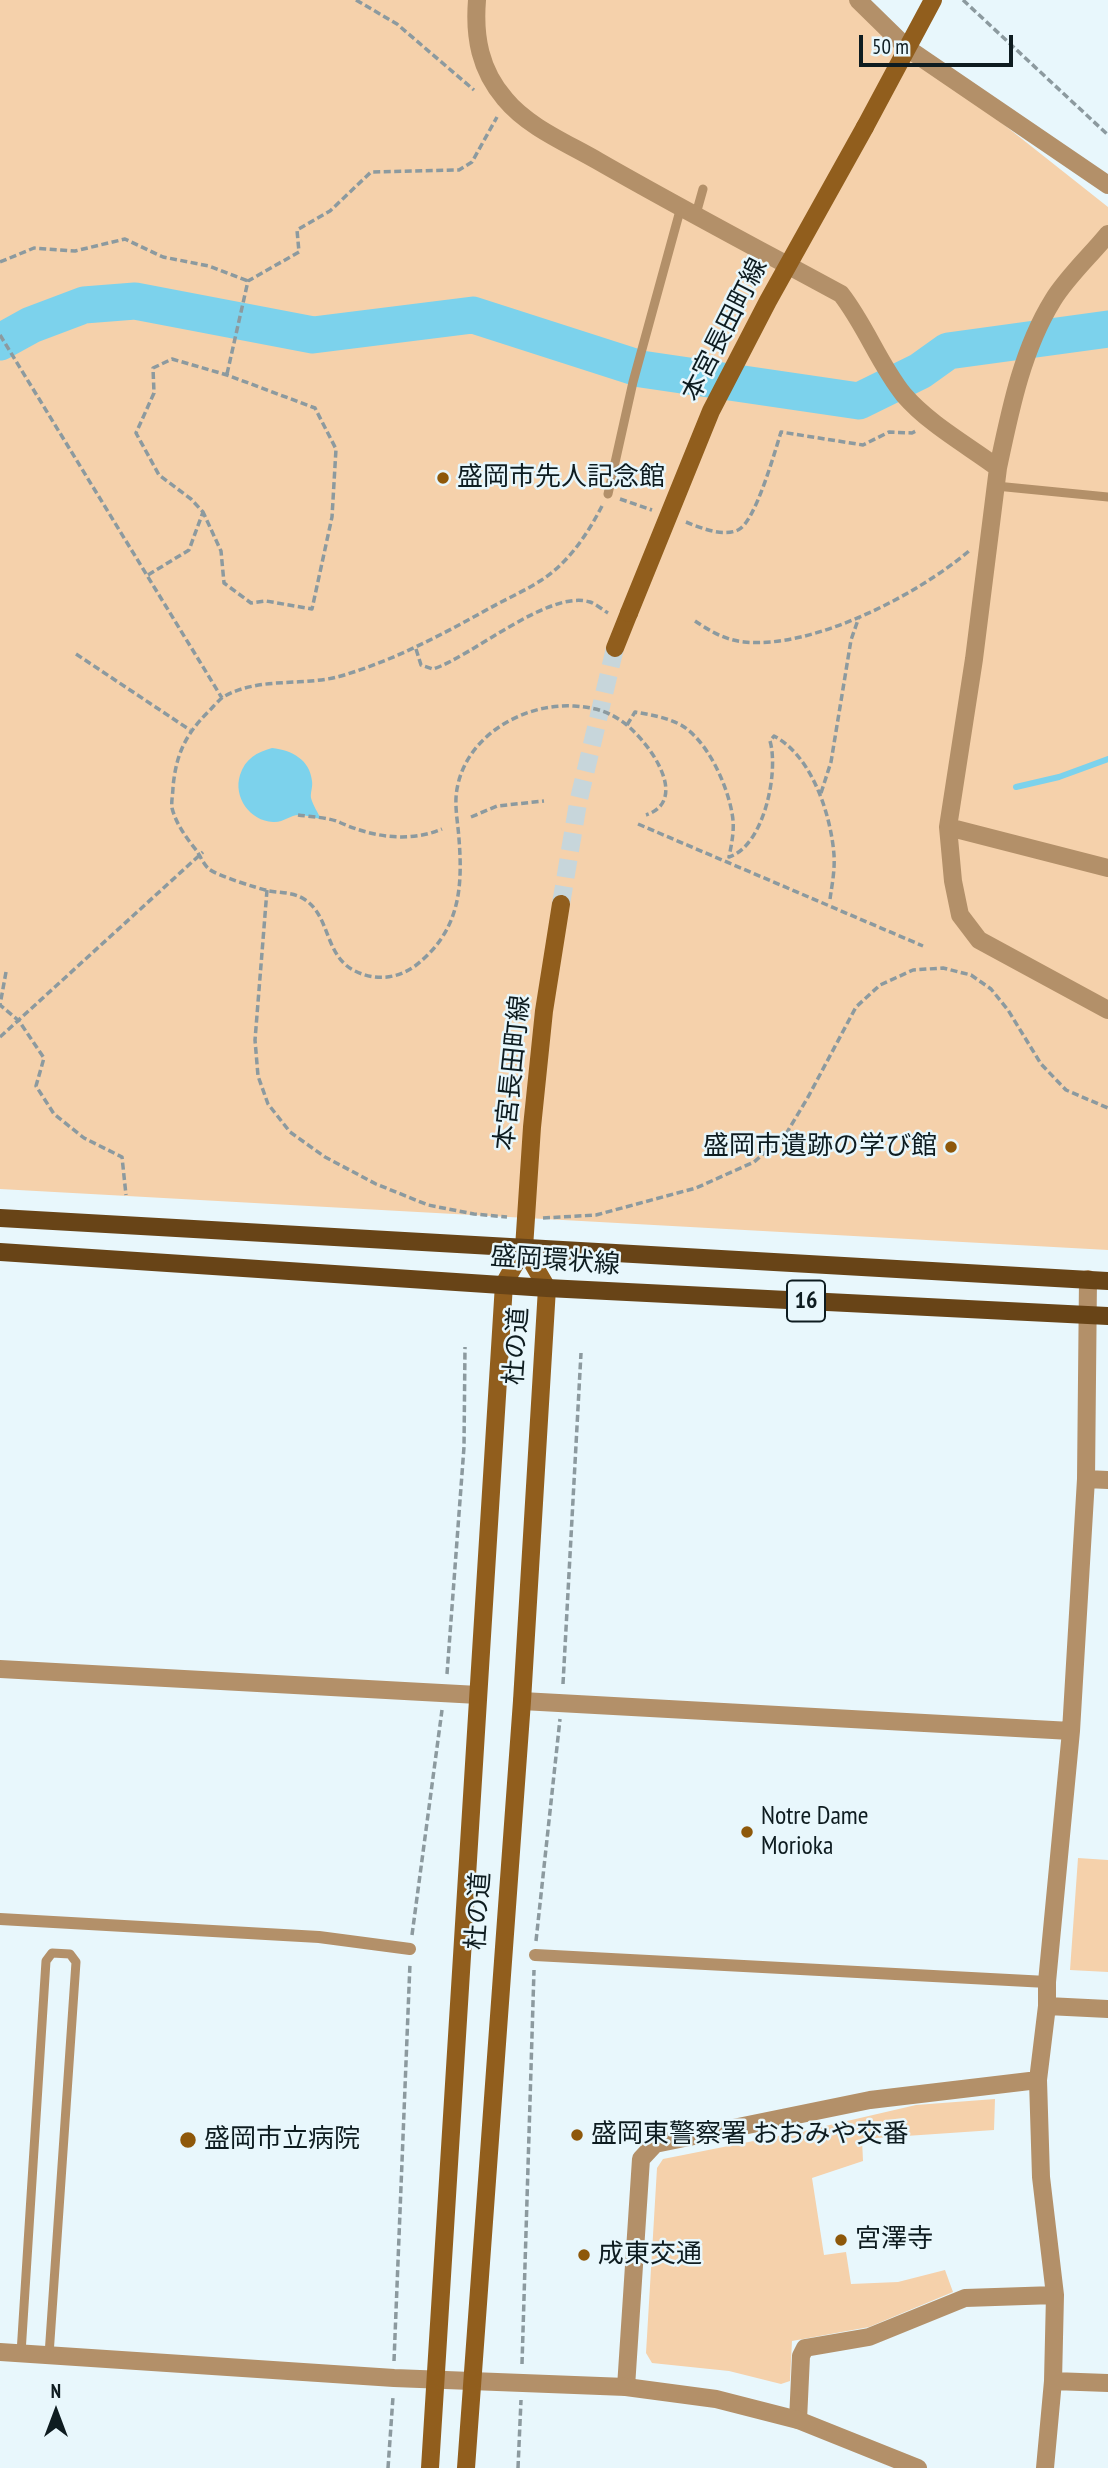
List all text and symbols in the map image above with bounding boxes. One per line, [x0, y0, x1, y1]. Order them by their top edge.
scale bar [863, 21, 1017, 65]
text: 50 m [872, 33, 909, 60]
street label: 本宮長田町線 [676, 253, 774, 407]
place label: 盛岡市先人記念館 [457, 462, 665, 494]
marker: 盛岡市先人記念館 [435, 470, 451, 486]
street label: 本宮長田町線 [489, 994, 537, 1152]
place label: 盛岡市遺跡の学び館 [703, 1131, 937, 1163]
marker: 盛岡市遺跡の学び館 [943, 1139, 959, 1155]
street label: 盛岡環状線 [489, 1241, 621, 1281]
road number: 16 [787, 1280, 825, 1322]
street label: 杜の道 [499, 1306, 535, 1386]
place label: Notre Dame Morioka [761, 1801, 868, 1862]
marker: Notre Dame Morioka [739, 1824, 755, 1840]
street label: 杜の道 [461, 1871, 497, 1951]
place label: 盛岡東警察署 おおみや交番 [591, 2119, 909, 2151]
place label: 盛岡市立病院 [204, 2124, 360, 2156]
marker: 盛岡東警察署 おおみや交番 [569, 2127, 585, 2143]
marker: 盛岡市立病院 [178, 2130, 198, 2150]
place label: 宮澤寺 [855, 2224, 933, 2256]
marker: 宮澤寺 [833, 2232, 849, 2248]
place label: 成東交通 [598, 2239, 702, 2271]
marker: 成東交通 [576, 2247, 592, 2263]
north arrow [21, 2377, 91, 2447]
text: N [51, 2379, 61, 2403]

